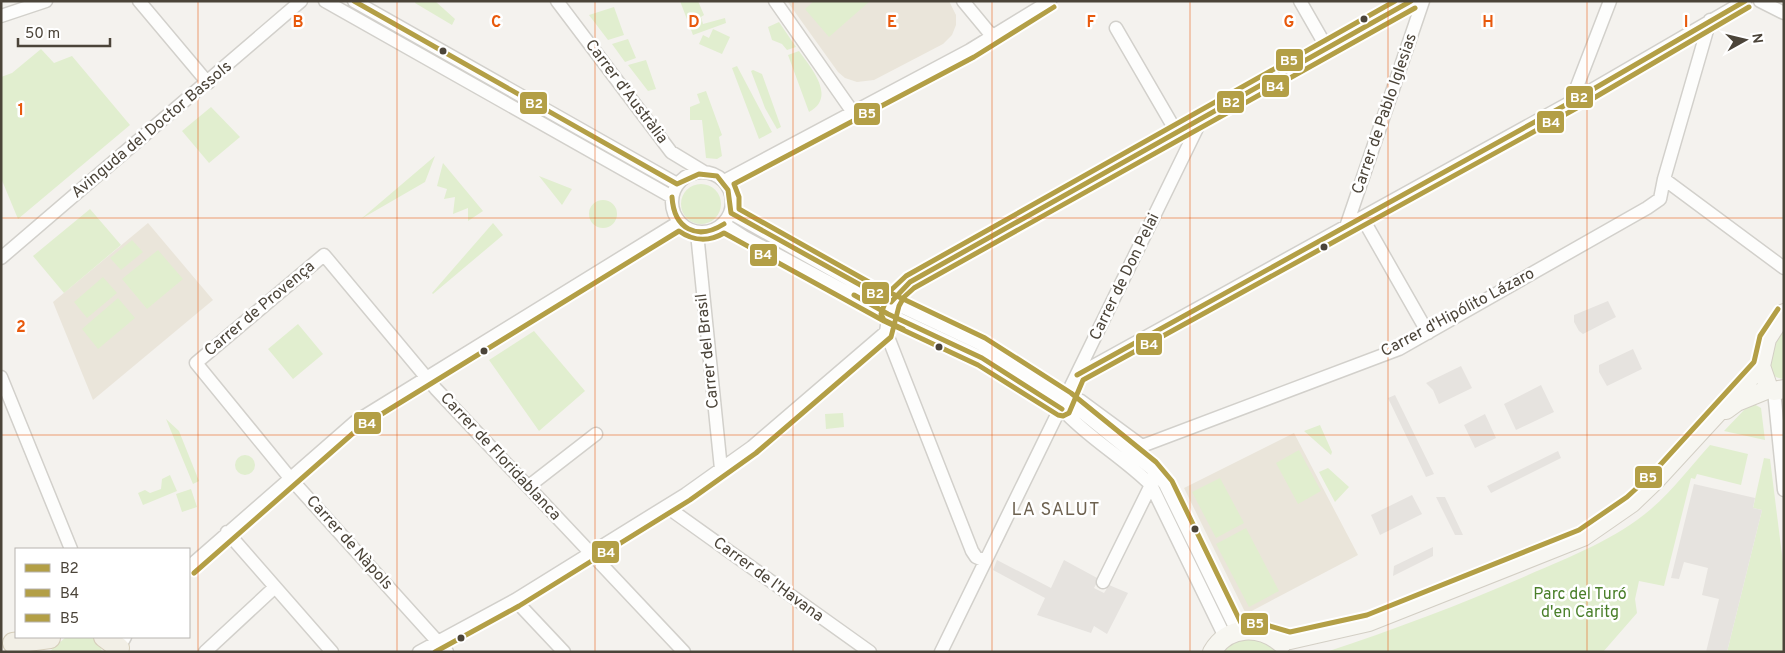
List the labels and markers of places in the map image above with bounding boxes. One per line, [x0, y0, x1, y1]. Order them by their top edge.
unlabelled marker [1359, 14, 1369, 24]
unlabelled marker [438, 46, 448, 56]
unlabelled marker [1319, 242, 1329, 252]
unlabelled marker [934, 342, 944, 352]
unlabelled marker [479, 346, 489, 356]
unlabelled marker [1190, 524, 1200, 534]
unlabelled marker [456, 633, 466, 643]

